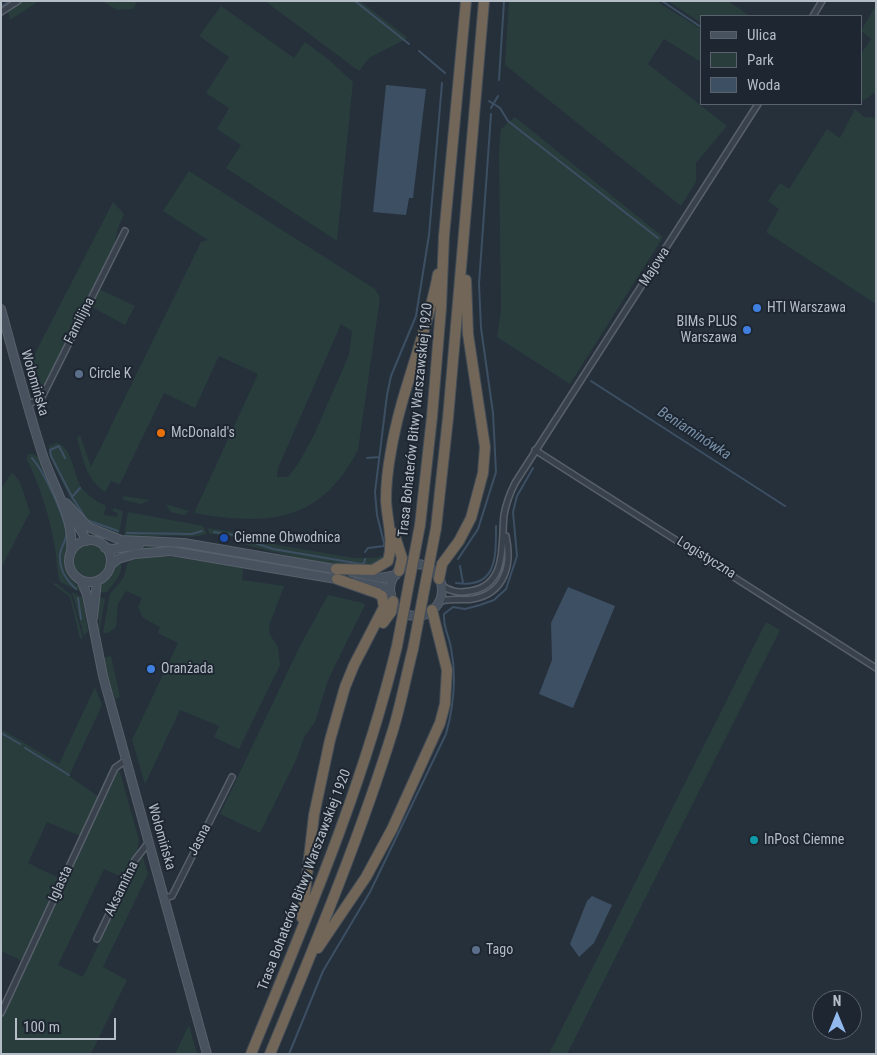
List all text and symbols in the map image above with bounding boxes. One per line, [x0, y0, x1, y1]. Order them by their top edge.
legend [700, 15, 862, 105]
text: Ulica [747, 26, 776, 44]
text: Park [747, 51, 774, 69]
text: Woda [747, 76, 780, 94]
street label: Majowa [636, 244, 674, 290]
street label: Familijna [61, 295, 99, 347]
place label: HTI Warszawa [767, 300, 846, 316]
street label: Trasa Bohaterów Bitwy Warszawskiej 1920 [395, 302, 437, 538]
marker: HTI Warszawa [751, 302, 763, 314]
place label: BIMs PLUS Warszawa [677, 314, 737, 347]
marker: BIMs PLUS Warszawa [741, 324, 753, 336]
street label: Wołomińska [17, 348, 51, 418]
place label: Circle K [89, 366, 131, 382]
marker: Circle K [73, 368, 85, 380]
water label: Beniaminówka [654, 404, 734, 464]
place label: McDonald's [171, 425, 235, 441]
marker: McDonald's [155, 427, 167, 439]
place label: Ciemne Obwodnica [234, 530, 340, 546]
marker: Ciemne Obwodnica [218, 532, 230, 544]
street label: Logistyczna [673, 533, 739, 583]
place label: Oranżada [161, 661, 213, 677]
marker: Oranżada [145, 663, 157, 675]
street label: Trasa Bohaterów Bitwy Warszawskiej 1920 [255, 767, 355, 993]
street label: Wołomińska [144, 802, 178, 872]
street label: Jasna [185, 821, 215, 859]
place label: InPost Ciemne [764, 832, 844, 848]
marker: InPost Ciemne [748, 834, 760, 846]
street label: Aksamitna [102, 859, 142, 919]
street label: Iglasta [45, 863, 77, 905]
place label: Tago [486, 942, 513, 958]
marker: Tago [470, 944, 482, 956]
north arrow [812, 990, 862, 1040]
text: N [833, 993, 841, 1009]
scale bar [18, 1008, 119, 1040]
text: 100 m [23, 1018, 60, 1036]

